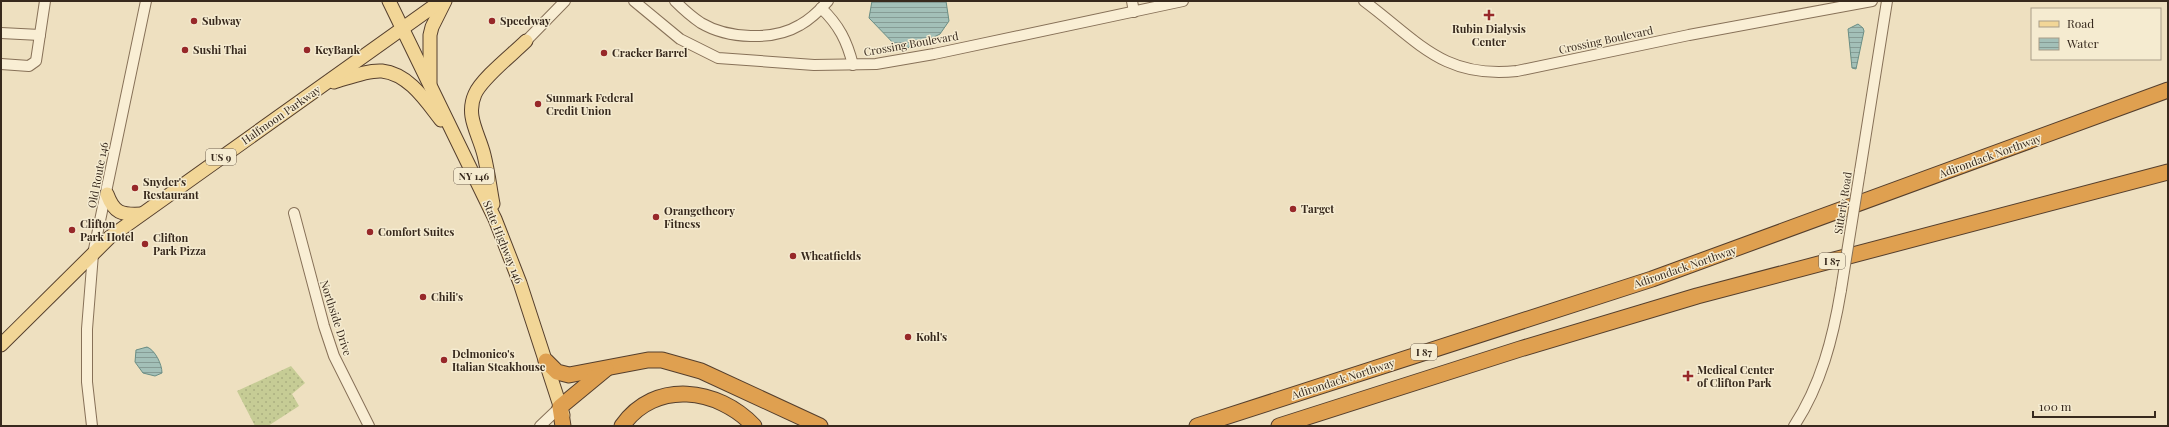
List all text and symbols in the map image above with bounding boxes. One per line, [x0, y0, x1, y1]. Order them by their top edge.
legend [2031, 8, 2161, 60]
marker: Rubin Dialysis Center [1483, 9, 1495, 21]
place label: Subway [202, 13, 242, 28]
place label: Speedway [500, 13, 551, 28]
text: Road [2067, 15, 2094, 31]
marker: Subway [189, 16, 199, 26]
marker: Speedway [487, 16, 497, 26]
place label: Rubin Dialysis Center [1452, 21, 1526, 49]
street label: Crossing Boulevard [1557, 22, 1655, 57]
street label: Crossing Boulevard [862, 28, 960, 59]
text: Water [2066, 35, 2100, 51]
place label: Sushi Thai [193, 42, 247, 57]
place label: KeyBank [315, 42, 360, 57]
marker: Sushi Thai [180, 45, 190, 55]
marker: KeyBank [302, 45, 312, 55]
place label: Cracker Barrel [612, 45, 688, 60]
marker: Cracker Barrel [599, 48, 609, 58]
street label: Halfmoon Parkway [238, 81, 324, 148]
place label: Sunmark Federal Credit Union [546, 90, 634, 118]
marker: Sunmark Federal Credit Union [533, 99, 543, 109]
street label: Adirondack Northway [1936, 130, 2043, 181]
street label: Old Route 146 [84, 140, 111, 209]
road number: US 9 [206, 149, 236, 165]
road number: NY 146 [454, 168, 494, 184]
street label: Sitterly Road [1830, 170, 1855, 235]
place label: Snyder's Restaurant [143, 174, 199, 202]
marker: Snyder's Restaurant [130, 183, 140, 193]
street label: State Highway 146 [480, 198, 527, 286]
place label: Target [1301, 201, 1334, 216]
place label: Orangetheory Fitness [664, 203, 735, 231]
marker: Target [1288, 204, 1298, 214]
marker: Orangetheory Fitness [651, 212, 661, 222]
place label: Clifton Park Hotel [80, 216, 135, 244]
place label: Comfort Suites [378, 224, 454, 239]
marker: Clifton Park Hotel [67, 225, 77, 235]
marker: Comfort Suites [365, 227, 375, 237]
place label: Clifton Park Pizza [153, 230, 206, 258]
marker: Clifton Park Pizza [140, 239, 150, 249]
street label: Adirondack Northway [1630, 242, 1739, 291]
place label: Wheatfields [800, 248, 861, 263]
marker: Wheatfields [788, 251, 798, 261]
road number: I 87 [1819, 253, 1845, 269]
street label: Northside Drive [317, 278, 356, 358]
place label: Chili's [431, 289, 463, 304]
marker: Chili's [418, 292, 428, 302]
place label: Kohl's [916, 329, 947, 344]
marker: Kohl's [903, 332, 913, 342]
road number: I 87 [1411, 344, 1437, 360]
place label: Delmonico's Italian Steakhouse [452, 346, 546, 374]
marker: Delmonico's Italian Steakhouse [439, 355, 449, 365]
street label: Adirondack Northway [1288, 355, 1397, 403]
place label: Medical Center of Clifton Park [1697, 362, 1775, 390]
marker: Medical Center of Clifton Park [1682, 370, 1694, 382]
scale bar [2033, 393, 2155, 419]
text: 100 m [2039, 398, 2072, 414]

